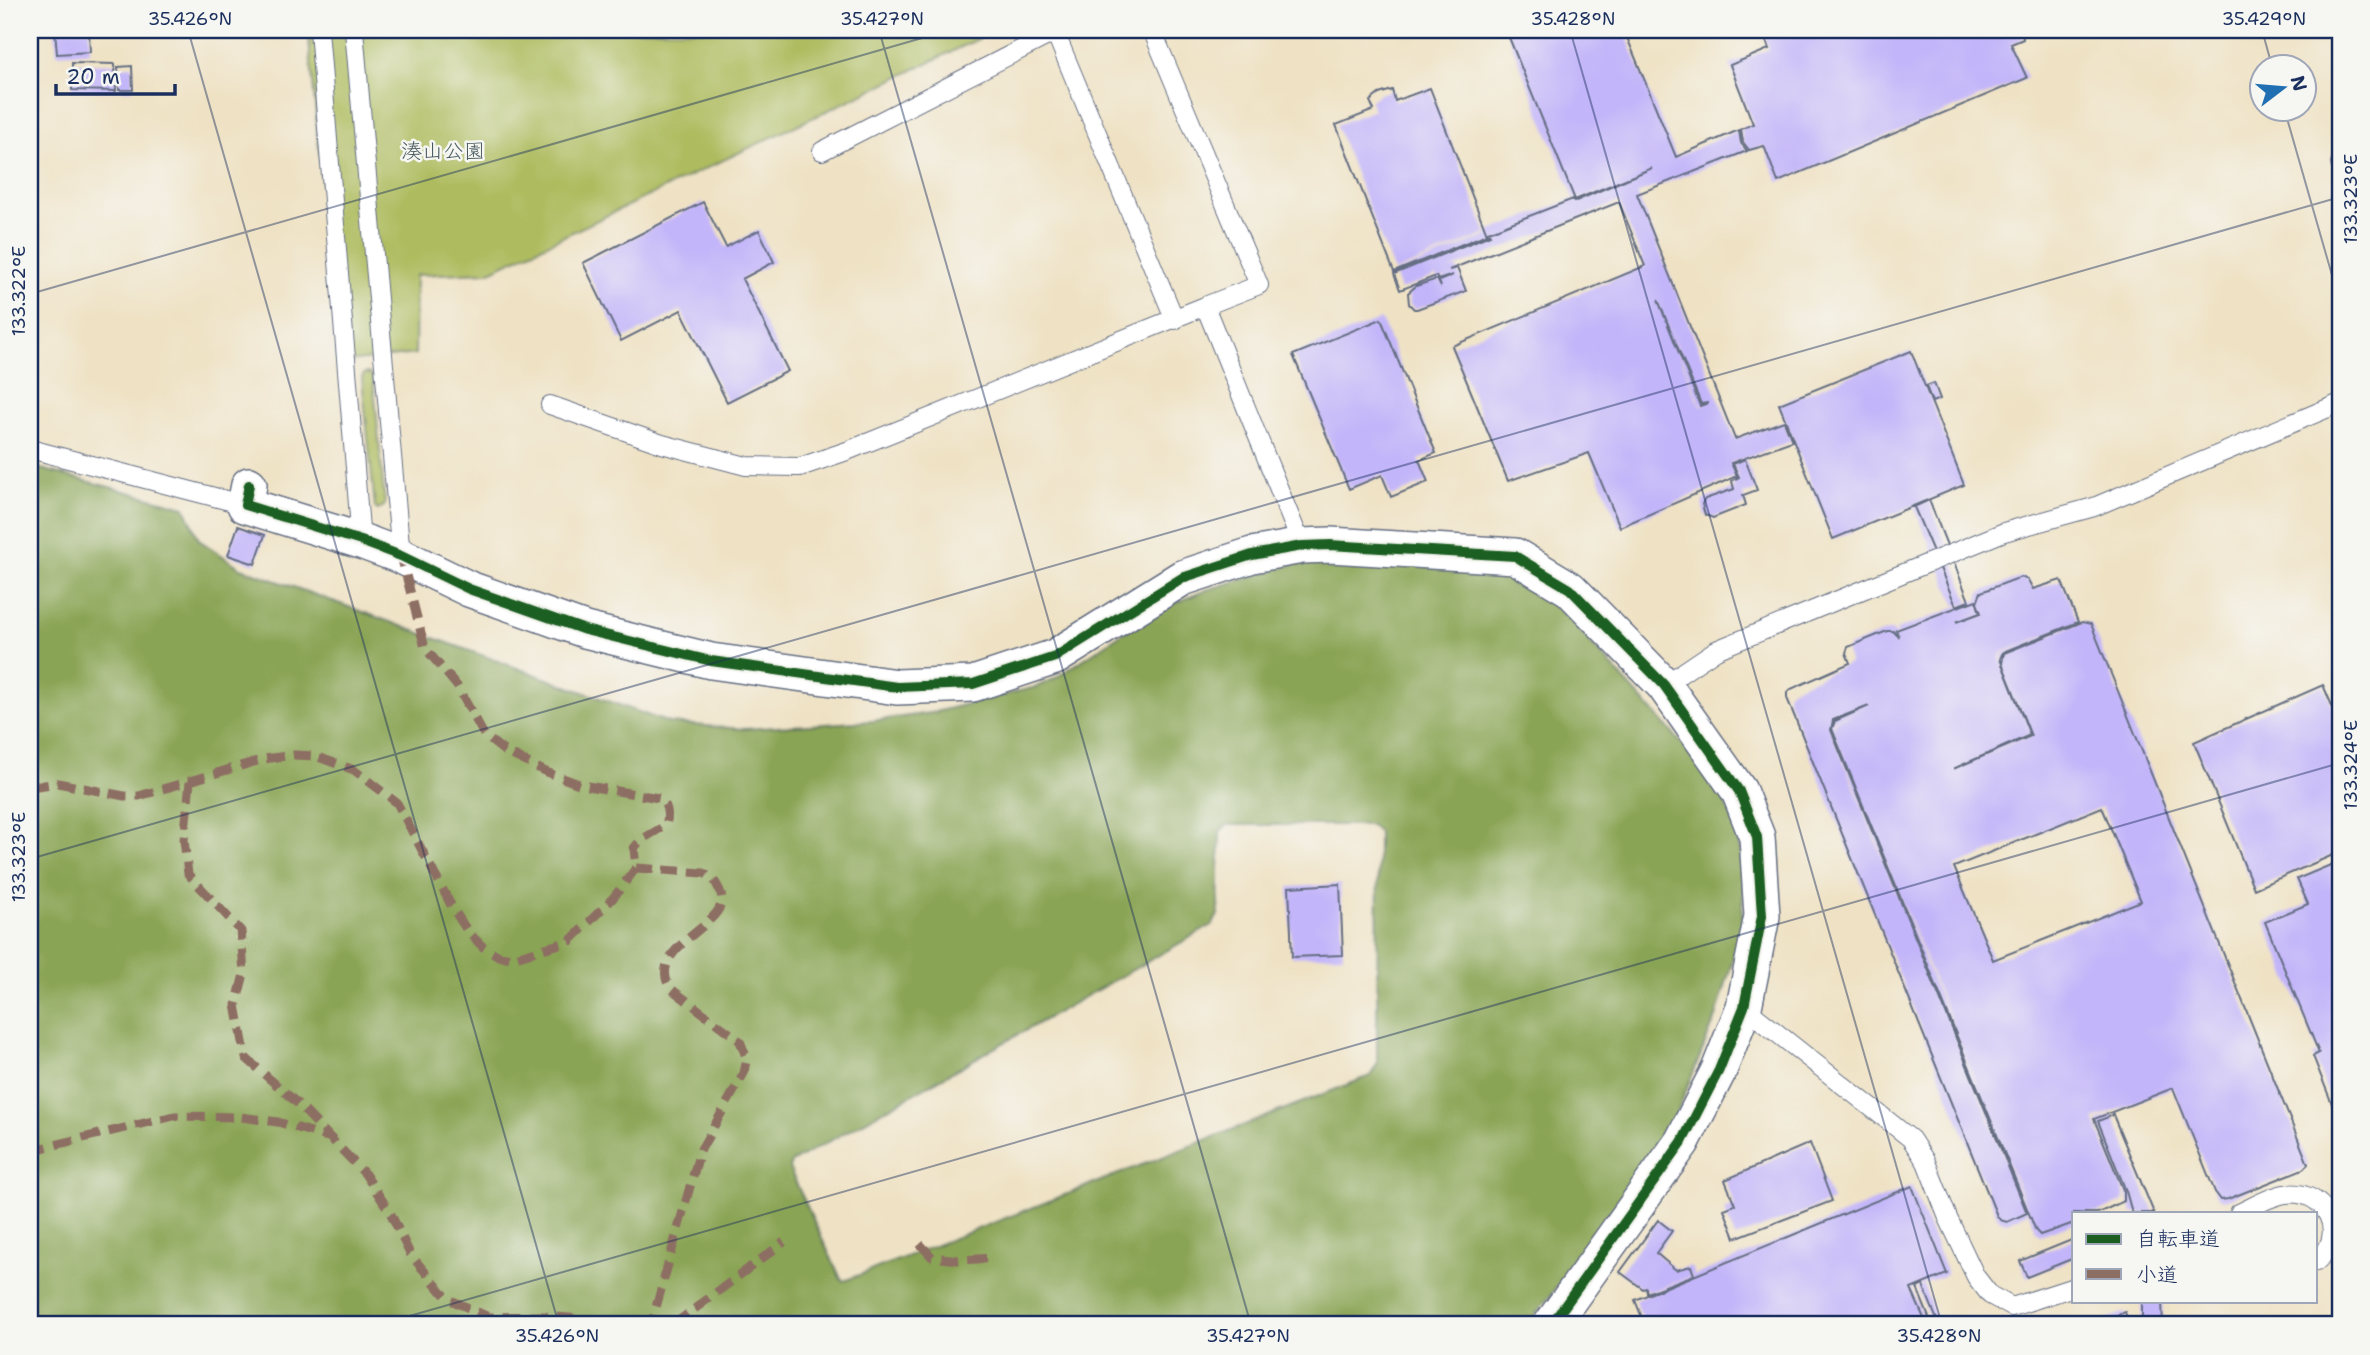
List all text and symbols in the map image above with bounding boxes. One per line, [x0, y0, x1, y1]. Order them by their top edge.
text: 35.426°N [148, 7, 232, 31]
text: 35.427°N [840, 7, 924, 31]
text: 35.428°N [1531, 7, 1615, 31]
text: 35.429°N [2222, 7, 2306, 31]
scale bar [56, 52, 175, 96]
north arrow [2248, 52, 2318, 122]
text: 20 m [66, 63, 120, 91]
text: N [2285, 73, 2313, 94]
park label: 湊山公園 [401, 137, 485, 165]
text: 133.323°E [2339, 154, 2363, 244]
text: 133.322°E [7, 246, 31, 336]
text: 133.324°E [2339, 720, 2363, 810]
text: 133.323°E [7, 812, 31, 902]
legend [2072, 1212, 2318, 1302]
text: 自転車道 [2136, 1225, 2220, 1253]
text: 小道 [2136, 1261, 2178, 1289]
text: 35.426°N [515, 1324, 599, 1348]
text: 35.427°N [1206, 1324, 1290, 1348]
text: 35.428°N [1897, 1324, 1981, 1348]

